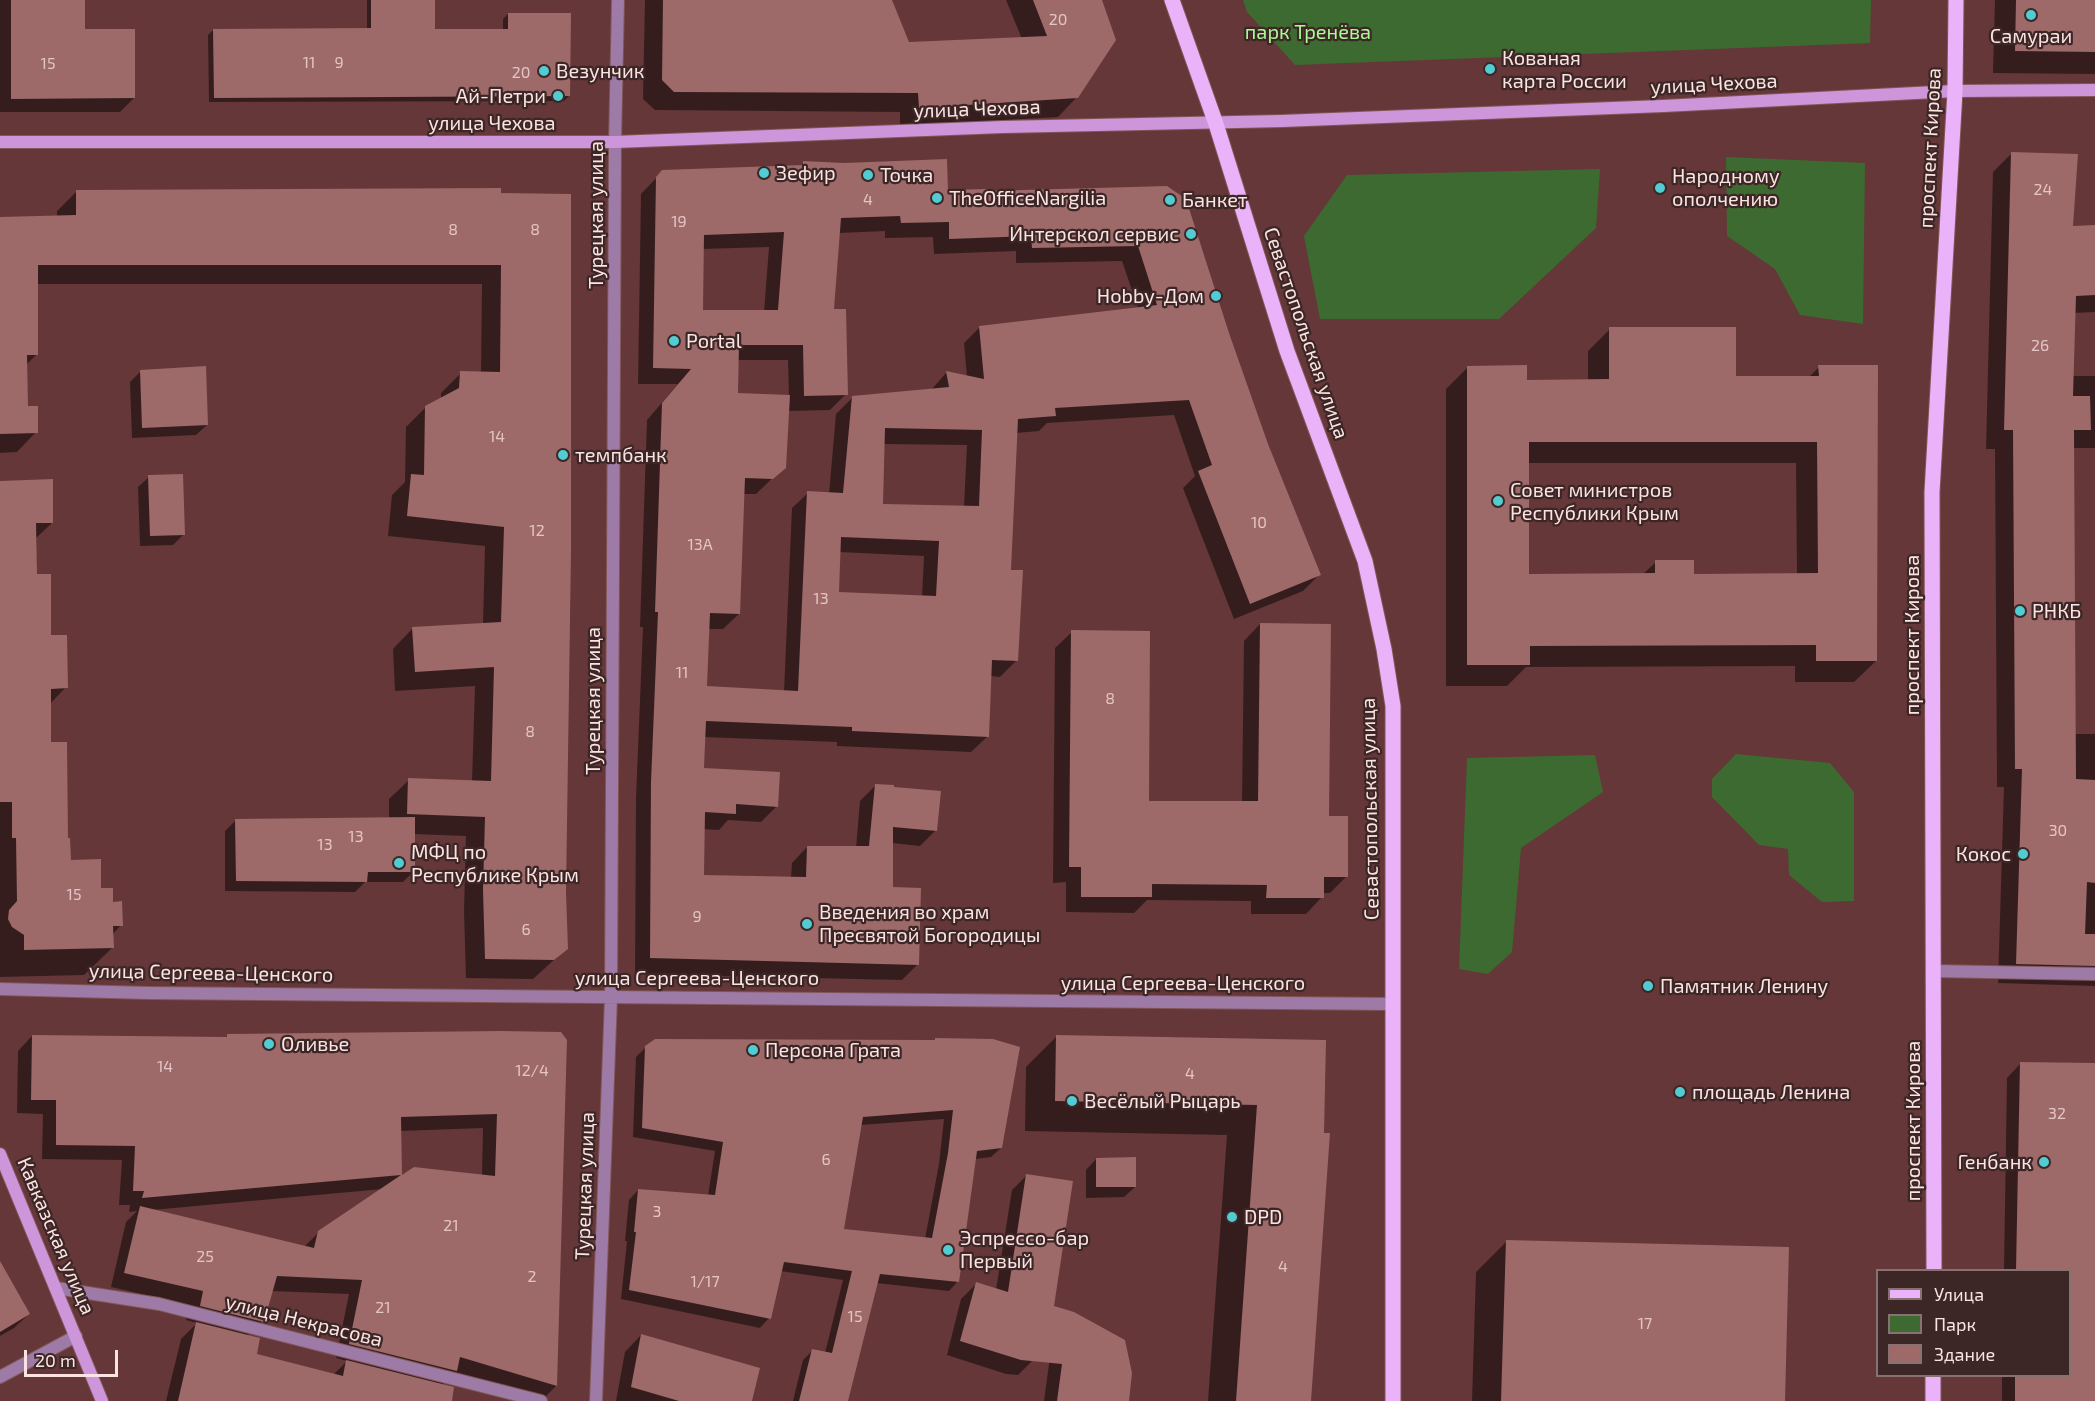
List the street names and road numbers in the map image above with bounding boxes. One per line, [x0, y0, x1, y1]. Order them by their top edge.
street label: проспект Кирова [1914, 67, 1946, 229]
street label: улица Чехова [1650, 69, 1778, 99]
street label: улица Чехова [913, 95, 1041, 123]
street label: улица Чехова [428, 111, 556, 135]
street label: Турецкая улица [584, 141, 608, 289]
street label: Севастопольская улица [1258, 224, 1354, 442]
street label: проспект Кирова [1900, 555, 1924, 715]
street label: Турецкая улица [581, 627, 605, 775]
street label: Севастопольская улица [1356, 698, 1384, 920]
street label: улица Сергеева-Ценского [89, 959, 333, 987]
street label: улица Сергеева-Ценского [575, 966, 819, 990]
street label: улица Сергеева-Ценского [1061, 971, 1305, 995]
street label: проспект Кирова [1901, 1041, 1925, 1201]
street label: Турецкая улица [570, 1112, 600, 1260]
street label: Кавказская улица [12, 1154, 100, 1318]
street label: улица Некрасова [223, 1290, 385, 1352]

